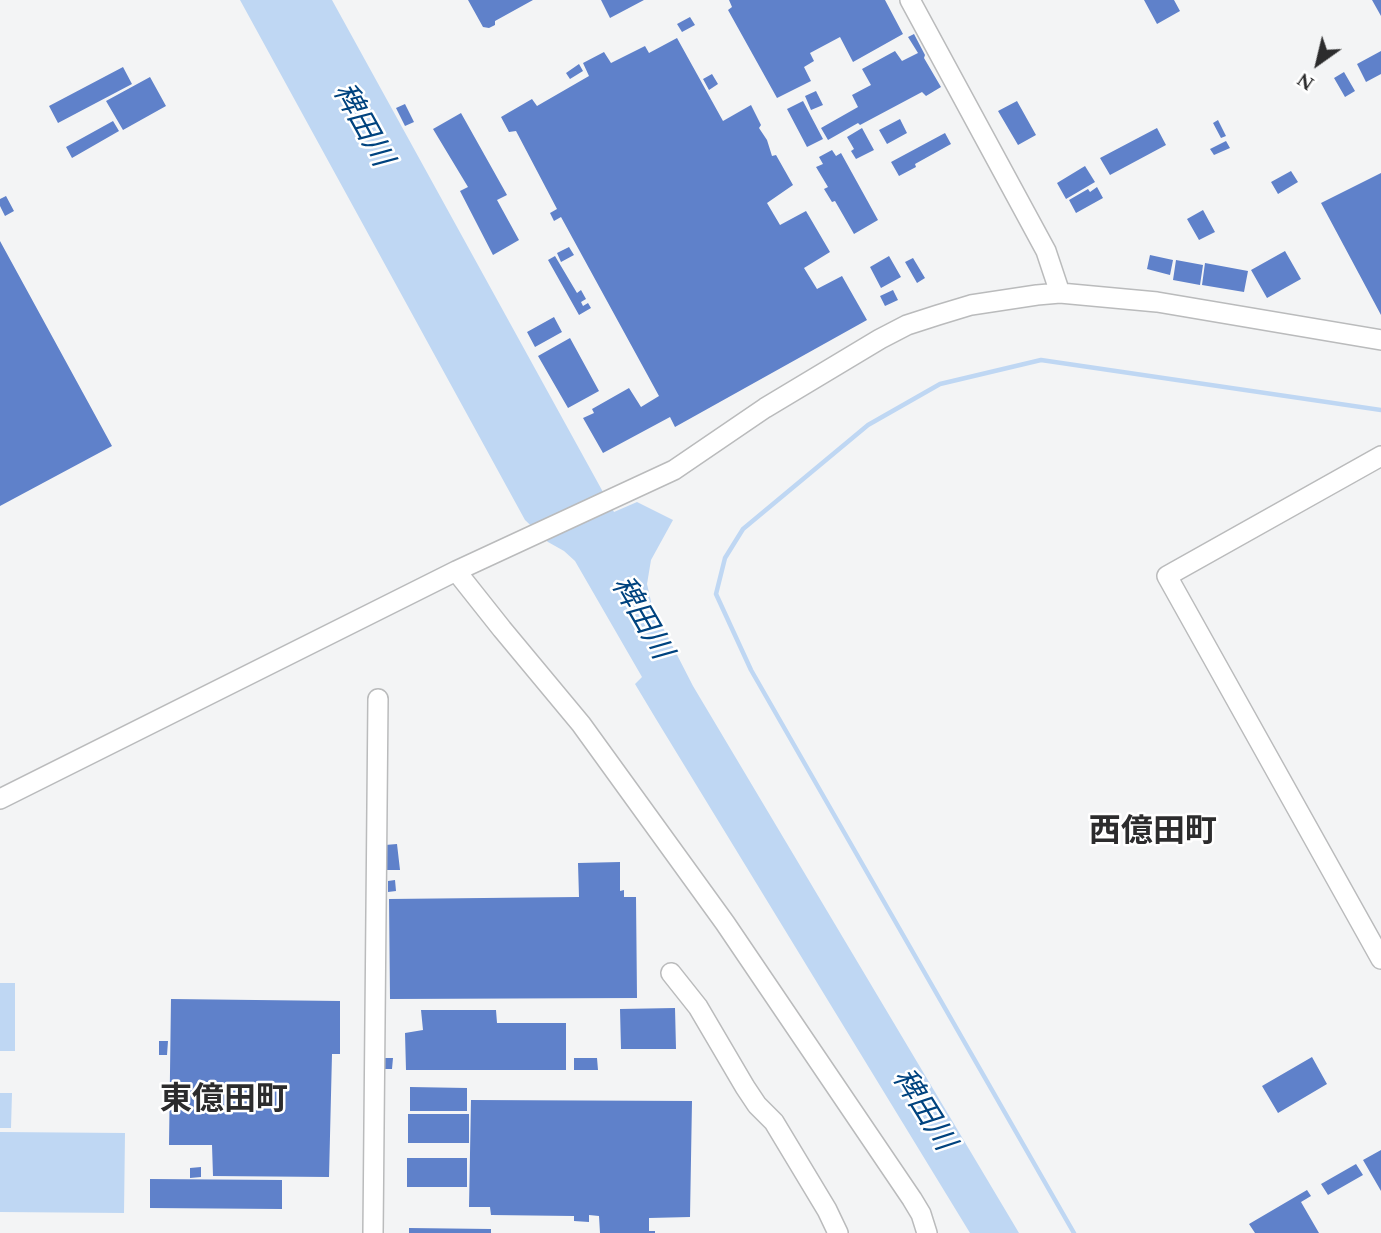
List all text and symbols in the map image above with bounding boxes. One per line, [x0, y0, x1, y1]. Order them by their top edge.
north arrow [1283, 28, 1353, 98]
text: N [1291, 64, 1321, 97]
water label: 稗田川 [322, 78, 398, 174]
water label: 稗田川 [601, 571, 677, 667]
district label: 西億田町 [1089, 816, 1217, 854]
water label: 稗田川 [882, 1063, 960, 1159]
district label: 東億田町 [160, 1084, 288, 1122]

